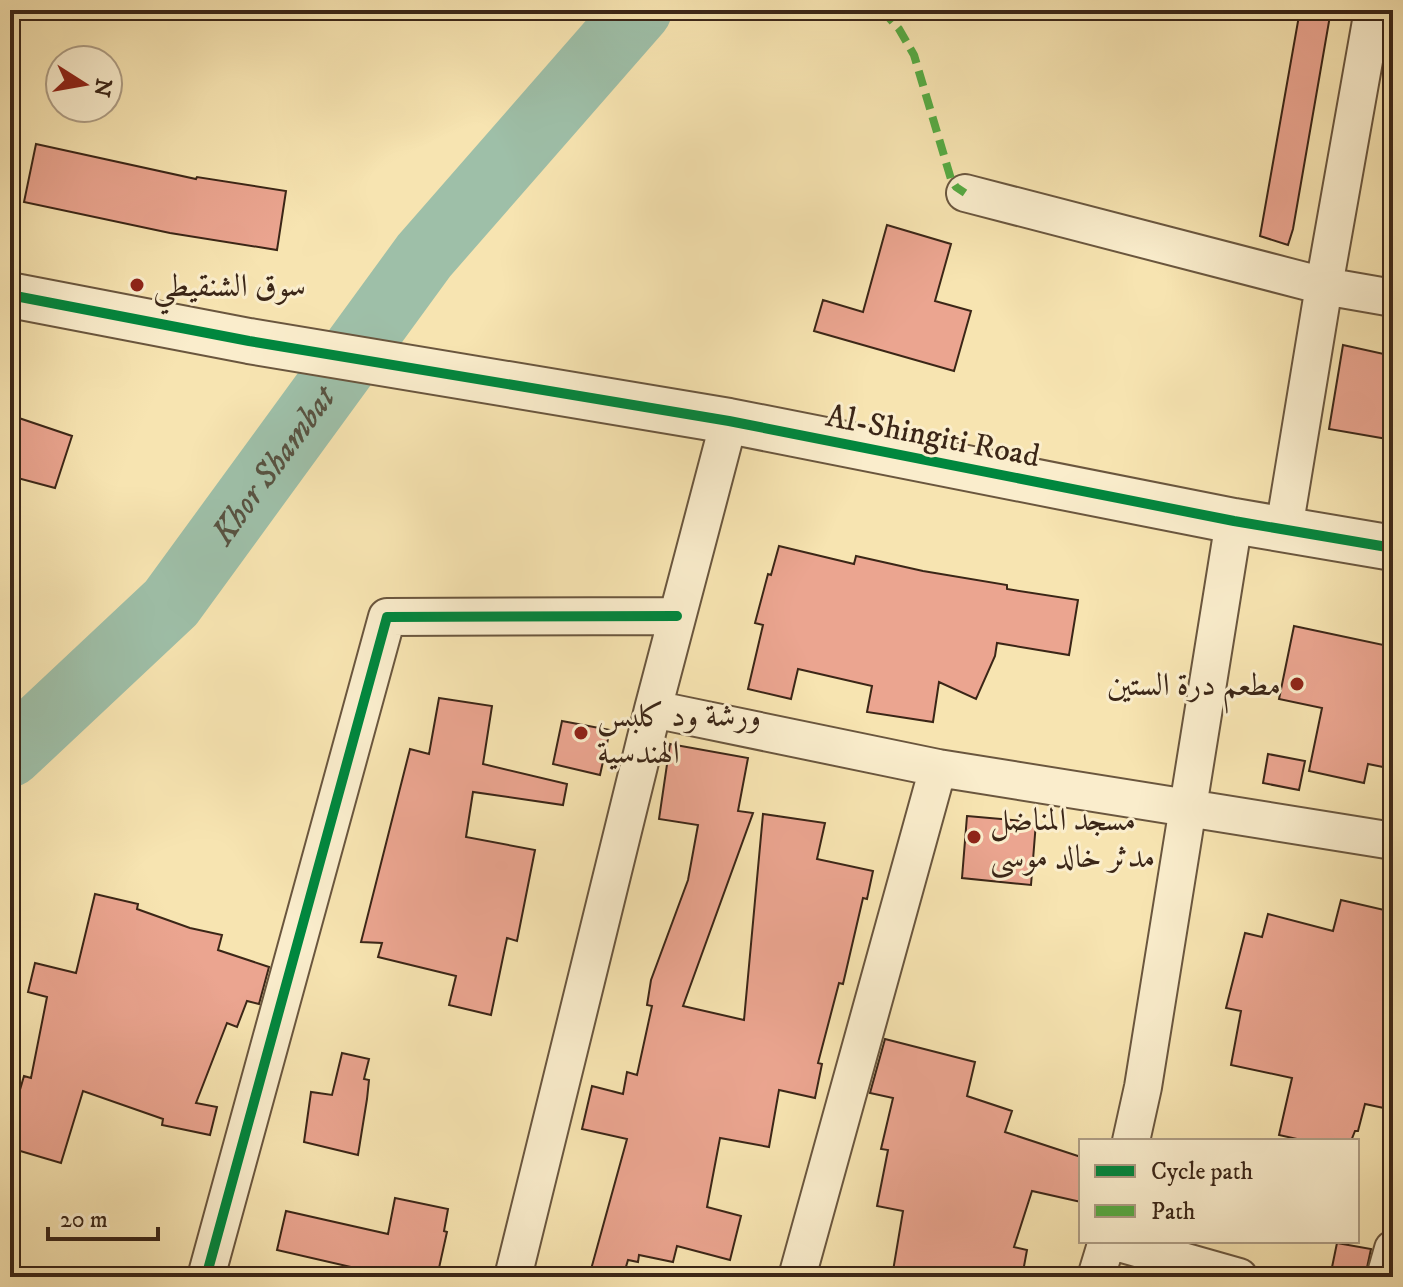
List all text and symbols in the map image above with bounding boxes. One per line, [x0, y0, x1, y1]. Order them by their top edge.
north arrow [44, 44, 124, 124]
text: N [87, 76, 117, 99]
place label: سوق الشنقيطي [153, 267, 306, 315]
marker: سوق الشنقيطي [128, 276, 146, 294]
water label: Khor Shambat [201, 376, 347, 554]
street label: Al-Shingiti Road [822, 397, 1043, 477]
place label: مطعم درة الستين [1107, 666, 1281, 714]
marker: مطعم درة الستين [1288, 675, 1306, 693]
place label: ورشة ود كلبس الهندسية [597, 697, 761, 774]
marker: ورشة ود كلبس الهندسية [572, 724, 590, 742]
place label: مسجد المناضل مدثر خالد موسى [990, 801, 1155, 879]
marker: مسجد المناضل مدثر خالد موسى [965, 828, 983, 846]
legend [1079, 1139, 1359, 1243]
text: Cycle path [1151, 1157, 1253, 1187]
scale bar [48, 1191, 158, 1241]
text: Path [1151, 1197, 1196, 1227]
text: 20 m [60, 1205, 108, 1235]

